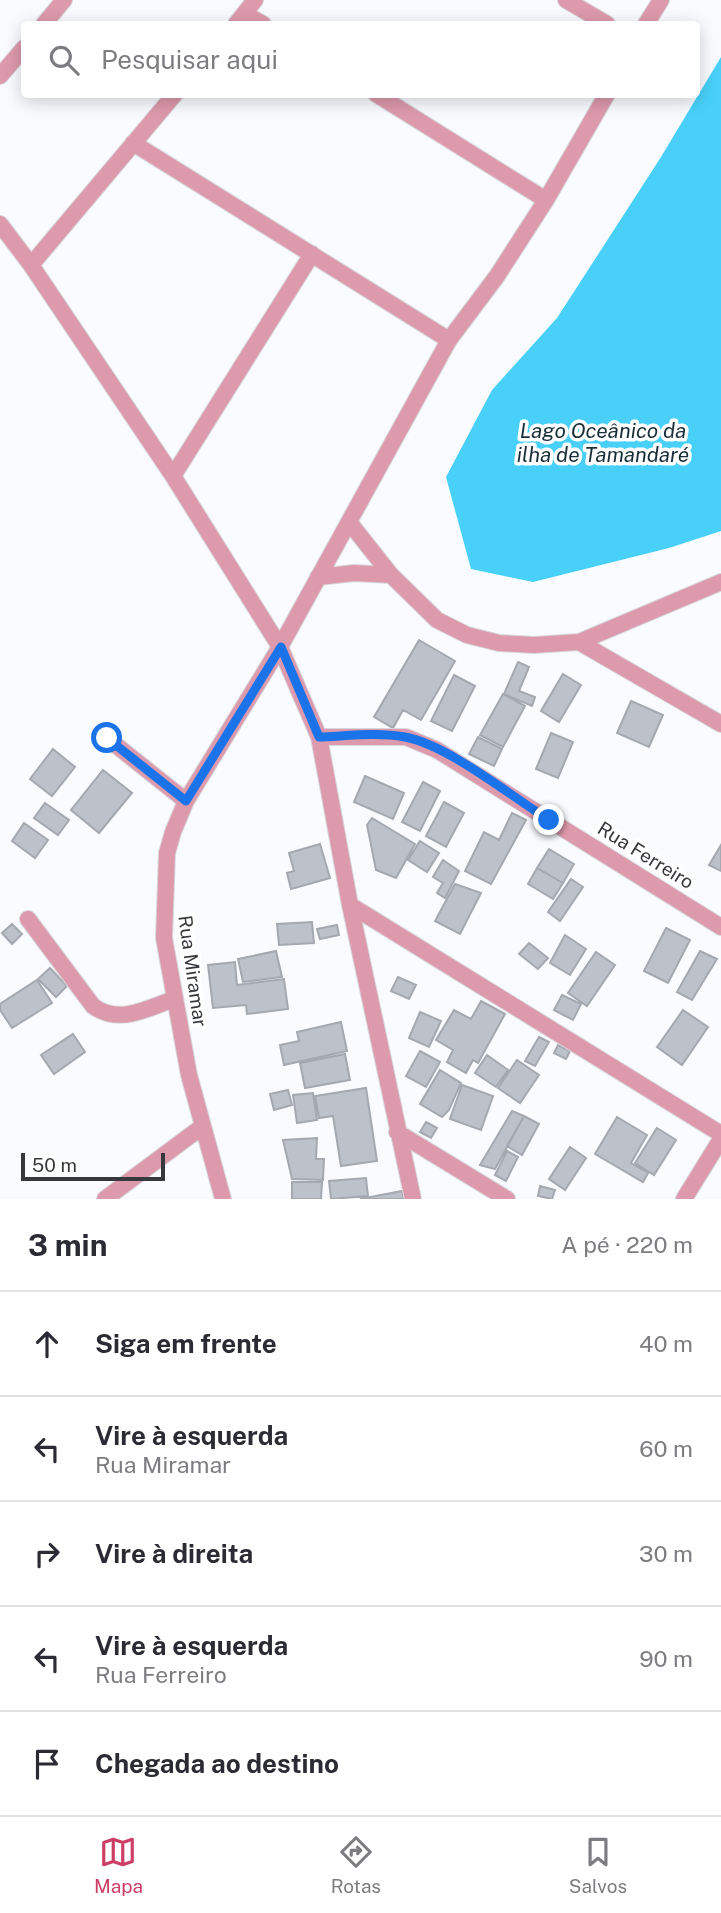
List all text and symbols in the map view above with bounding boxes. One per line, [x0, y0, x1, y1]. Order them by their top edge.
search box [21, 21, 700, 98]
icon: search [45, 41, 83, 79]
text: Pesquisar aqui [101, 44, 278, 75]
water label: Lago Oceânico da ilha de Tamandaré [517, 418, 689, 467]
route start [91, 722, 122, 753]
route end [533, 804, 564, 835]
street label: Rua Ferreiro [594, 817, 698, 893]
street label: Rua Miramar [174, 914, 212, 1028]
scale bar [21, 1150, 164, 1182]
text: 50 m [32, 1154, 77, 1176]
text: 3 min [28, 1227, 107, 1263]
text: A pé · 220 m [561, 1231, 693, 1258]
icon: ahead [28, 1325, 66, 1363]
text: Siga em frente [95, 1328, 277, 1359]
text: 40 m [639, 1330, 693, 1357]
text: Vire à esquerda [95, 1420, 288, 1451]
icon: left [28, 1430, 66, 1468]
text: 60 m [639, 1435, 693, 1462]
text: Rua Miramar [95, 1451, 231, 1478]
icon: right [28, 1535, 66, 1573]
text: Vire à direita [95, 1538, 253, 1569]
text: 30 m [639, 1540, 693, 1567]
text: Vire à esquerda [95, 1630, 288, 1661]
icon: left [28, 1640, 66, 1678]
text: 90 m [639, 1645, 693, 1672]
text: Rua Ferreiro [95, 1661, 227, 1688]
icon: arrive [28, 1745, 66, 1783]
text: Chegada ao destino [95, 1748, 339, 1779]
tab: Mapa [94, 1833, 143, 1897]
tab: Rotas [331, 1833, 381, 1897]
tab: Salvos [569, 1833, 627, 1897]

